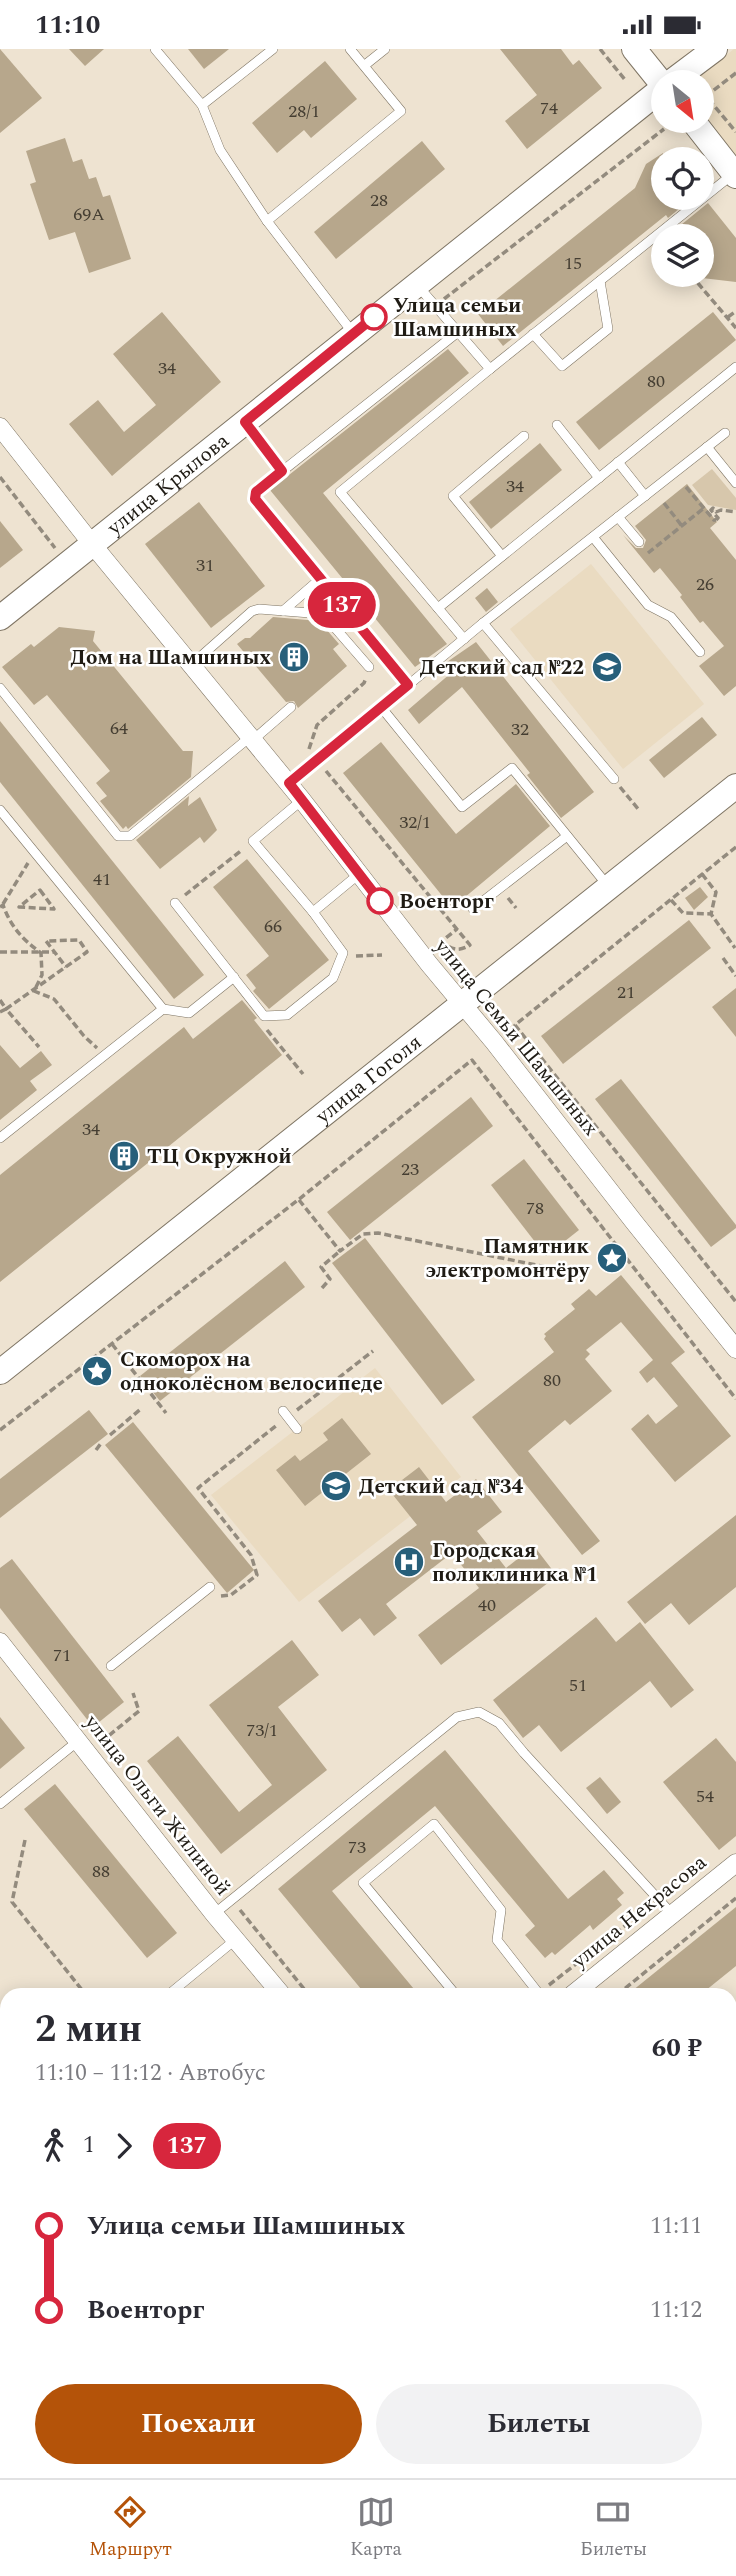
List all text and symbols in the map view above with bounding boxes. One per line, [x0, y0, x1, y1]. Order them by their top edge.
text: 11:10 [35, 5, 100, 45]
north arrow [651, 70, 714, 133]
map controls [651, 70, 714, 287]
house number: 74 [540, 95, 558, 122]
house number: 28/1 [288, 98, 320, 125]
button: locate [651, 147, 714, 210]
house number: 28 [370, 187, 388, 214]
house number: 69А [73, 201, 105, 228]
button: layers [651, 224, 714, 287]
house number: 15 [564, 250, 582, 277]
place label: Улица семьи Шамшиных [393, 290, 521, 346]
marker: Улица семьи Шамшиных [361, 304, 387, 330]
house number: 34 [158, 355, 176, 382]
house number: 80 [647, 368, 665, 395]
street label: улица Крылова [100, 425, 237, 544]
house number: 34 [506, 473, 524, 500]
house number: 31 [196, 552, 214, 579]
house number: 26 [696, 571, 714, 598]
line badge: 137 [302, 582, 382, 628]
text: 137 [322, 587, 362, 623]
building icon: Дом на Шамшиных [277, 640, 311, 674]
place label: Дом на Шамшиных [71, 642, 271, 674]
school or university icon: Детский сад №22 [590, 650, 624, 684]
place label: Детский сад №22 [420, 652, 584, 684]
house number: 64 [110, 715, 128, 742]
house number: 32 [511, 716, 529, 743]
house number: 32/1 [399, 809, 431, 836]
house number: 41 [93, 866, 111, 893]
place label: Военторг [399, 886, 494, 918]
marker: Военторг [367, 888, 393, 914]
house number: 66 [264, 913, 282, 940]
street label: улица Семьи Шамшиных [426, 931, 606, 1143]
house number: 21 [617, 979, 635, 1006]
street label: улица Гоголя [308, 1027, 429, 1132]
house number: 34 [82, 1116, 100, 1143]
building icon: ТЦ Окружной [107, 1139, 141, 1173]
place label: ТЦ Окружной [147, 1141, 292, 1173]
house number: 23 [401, 1156, 419, 1183]
house number: 78 [526, 1195, 544, 1222]
place label: Памятник электромонтёру [425, 1231, 590, 1287]
place icon: Памятник электромонтёру [595, 1241, 629, 1275]
place label: Скоморох на одноколёсном велосипеде [120, 1344, 383, 1400]
place icon: Скоморох на одноколёсном велосипеде [80, 1354, 114, 1388]
house number: 80 [543, 1367, 561, 1394]
school or university icon: Детский сад №34 [319, 1469, 353, 1503]
place label: Детский сад №34 [359, 1471, 523, 1503]
place label: Городская поликлиника №1 [432, 1535, 598, 1591]
hospital icon: Городская поликлиника №1 [392, 1545, 426, 1579]
house number: 40 [478, 1592, 496, 1619]
house number: 71 [53, 1642, 71, 1669]
house number: 51 [569, 1672, 587, 1699]
street label: улица Ольги Жилиной [76, 1708, 238, 1903]
house number: 73/1 [246, 1717, 278, 1744]
house number: 54 [696, 1783, 714, 1810]
house number: 73 [348, 1834, 366, 1861]
street label: улица Некрасова [564, 1847, 715, 1977]
house number: 88 [92, 1858, 110, 1885]
text: 2 мин [35, 2001, 142, 2059]
text: 60 ₽ [652, 2028, 702, 2068]
text: 11:10 – 11:12 · Автобус [35, 2056, 266, 2091]
icon: walk [35, 2127, 73, 2165]
icon: forward [105, 2127, 143, 2165]
text: 1 [83, 2128, 95, 2163]
text: 137 [167, 2128, 207, 2164]
text: Улица семьи Шамшиных [87, 2206, 405, 2246]
text: 11:11 [650, 2209, 702, 2244]
text: Военторг [87, 2290, 204, 2330]
text: 11:12 [650, 2293, 702, 2328]
button: Поехали [35, 2384, 362, 2464]
button: Билеты [376, 2384, 702, 2464]
tab: Маршрут [89, 2493, 172, 2564]
tab: Карта [350, 2493, 402, 2564]
tab: Билеты [580, 2493, 647, 2564]

